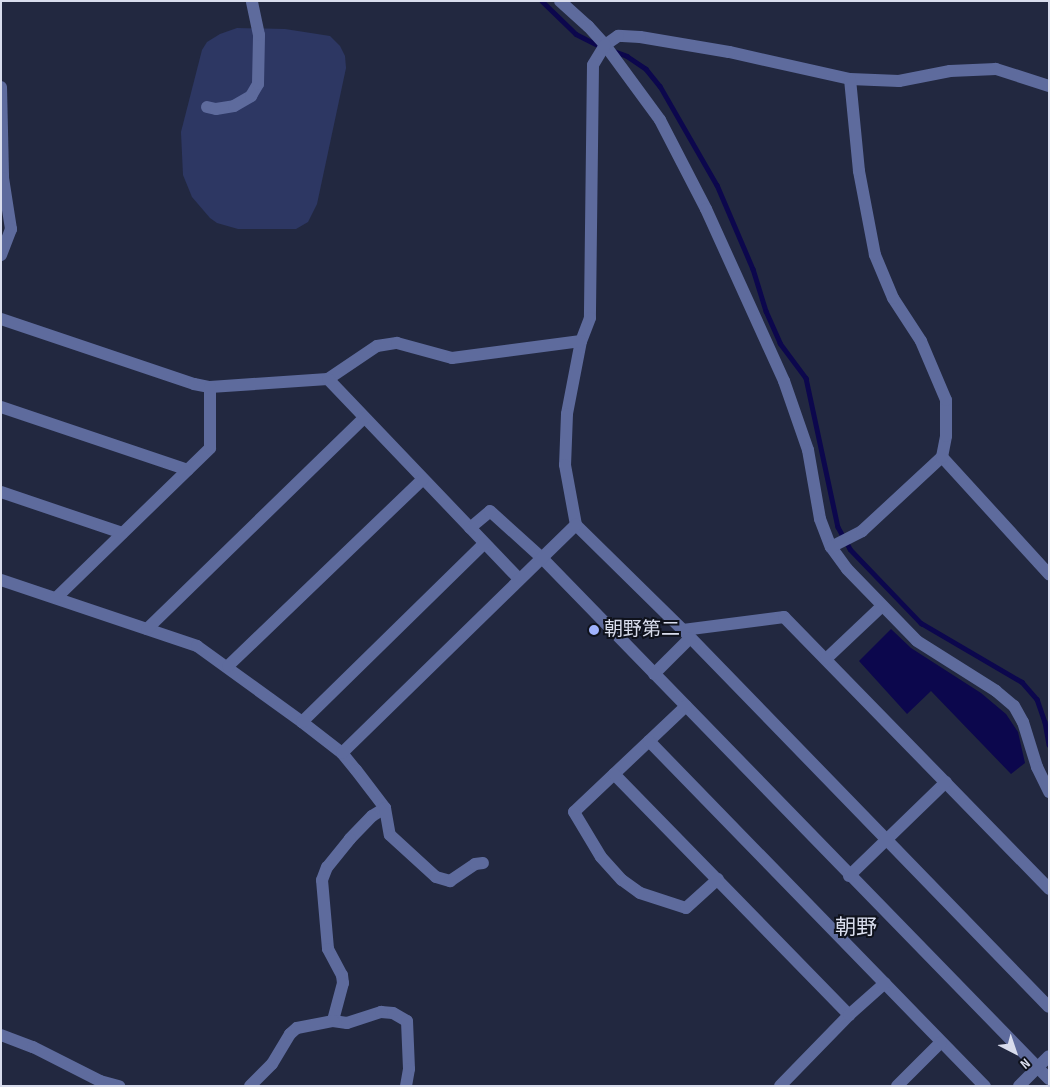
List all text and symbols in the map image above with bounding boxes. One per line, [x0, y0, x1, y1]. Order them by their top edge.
place label: 朝野第二 [604, 619, 680, 641]
marker: 朝野第二 [588, 624, 600, 636]
district label: 朝野 [835, 915, 877, 941]
north arrow [990, 1027, 1040, 1077]
text: N [1017, 1055, 1034, 1073]

